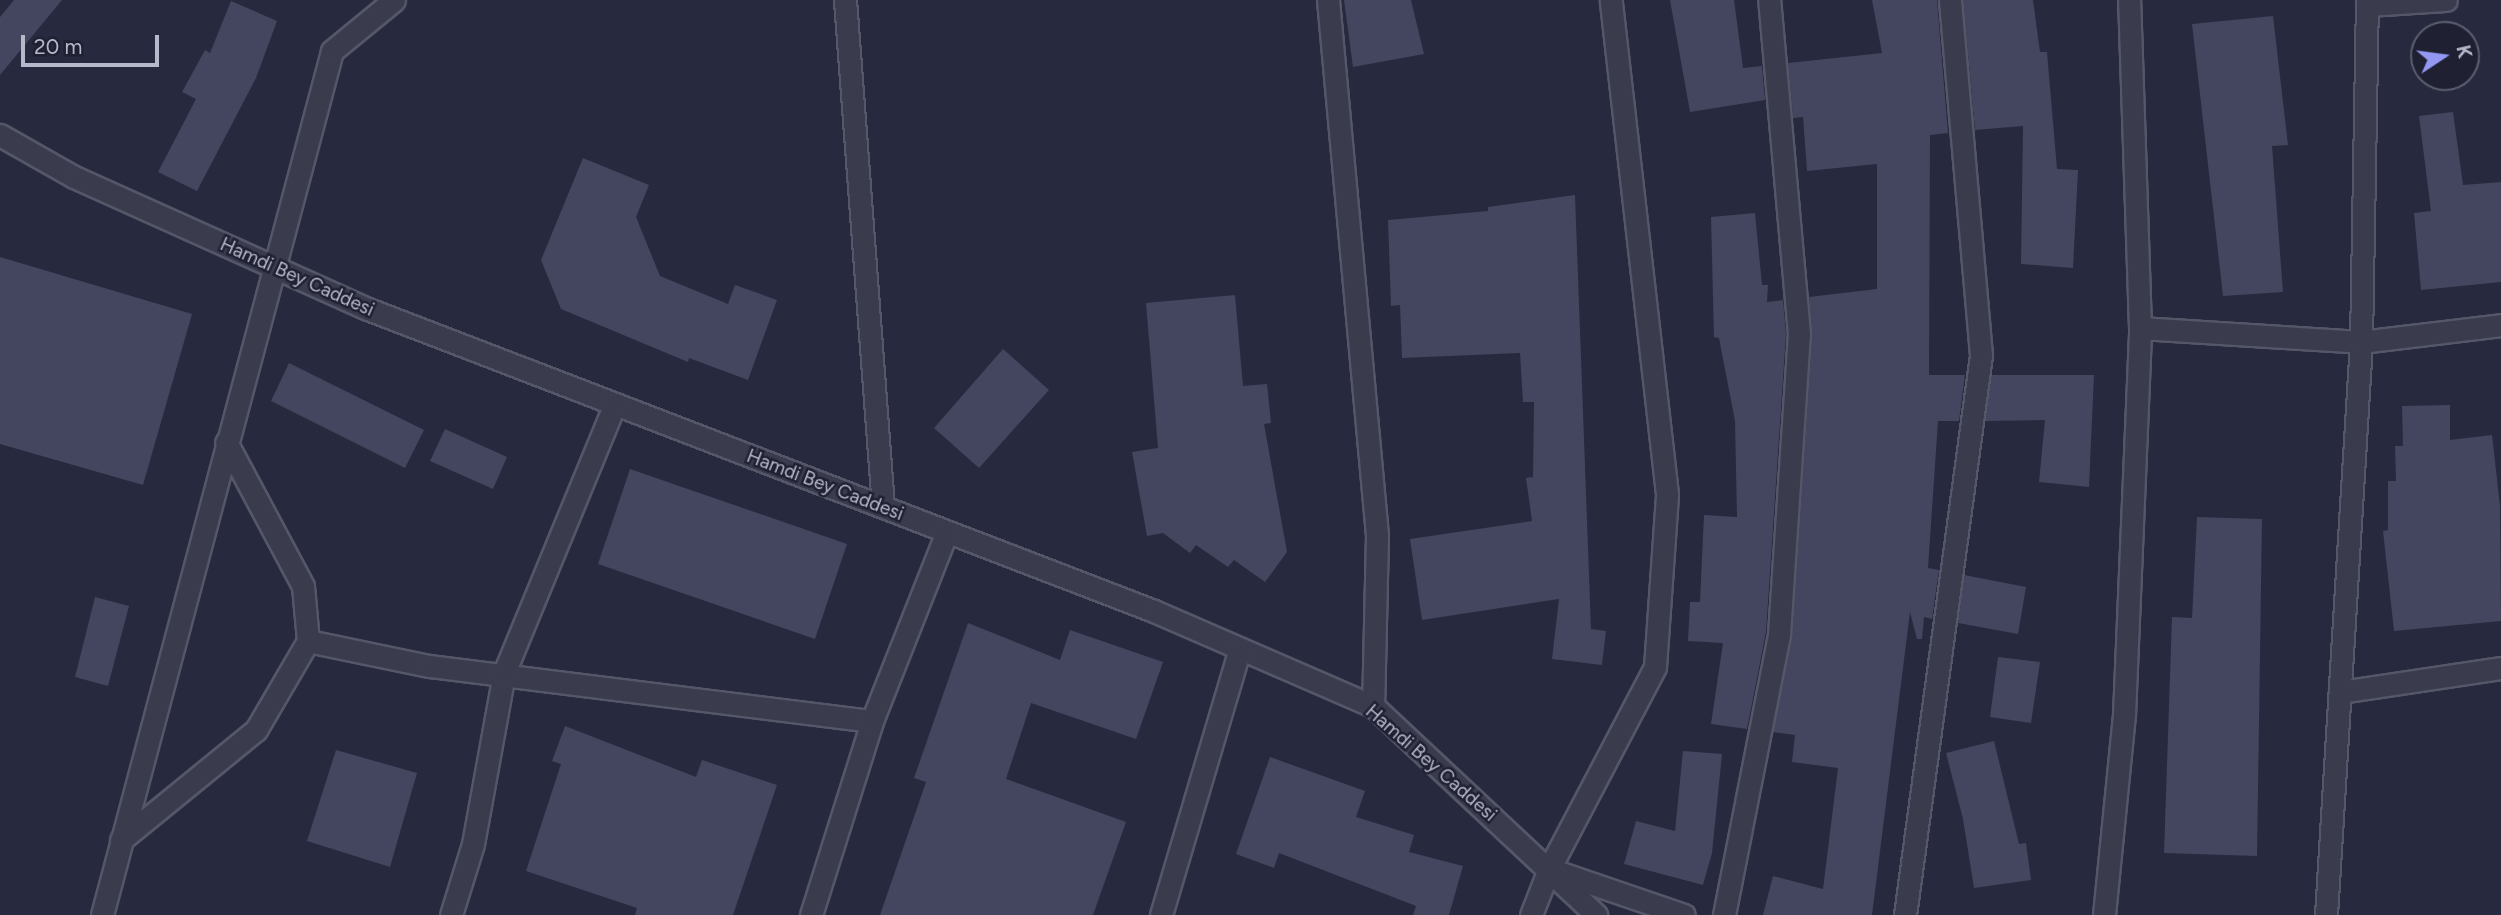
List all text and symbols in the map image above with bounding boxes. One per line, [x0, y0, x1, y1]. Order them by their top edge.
scale bar [24, 21, 163, 65]
north arrow [2410, 21, 2480, 91]
text: 20 m [34, 34, 82, 59]
text: K [2451, 43, 2477, 60]
street label: Hamdi Bey Caddesi [217, 233, 377, 321]
street label: Hamdi Bey Caddesi [743, 445, 907, 525]
street label: Hamdi Bey Caddesi [1361, 700, 1501, 826]

